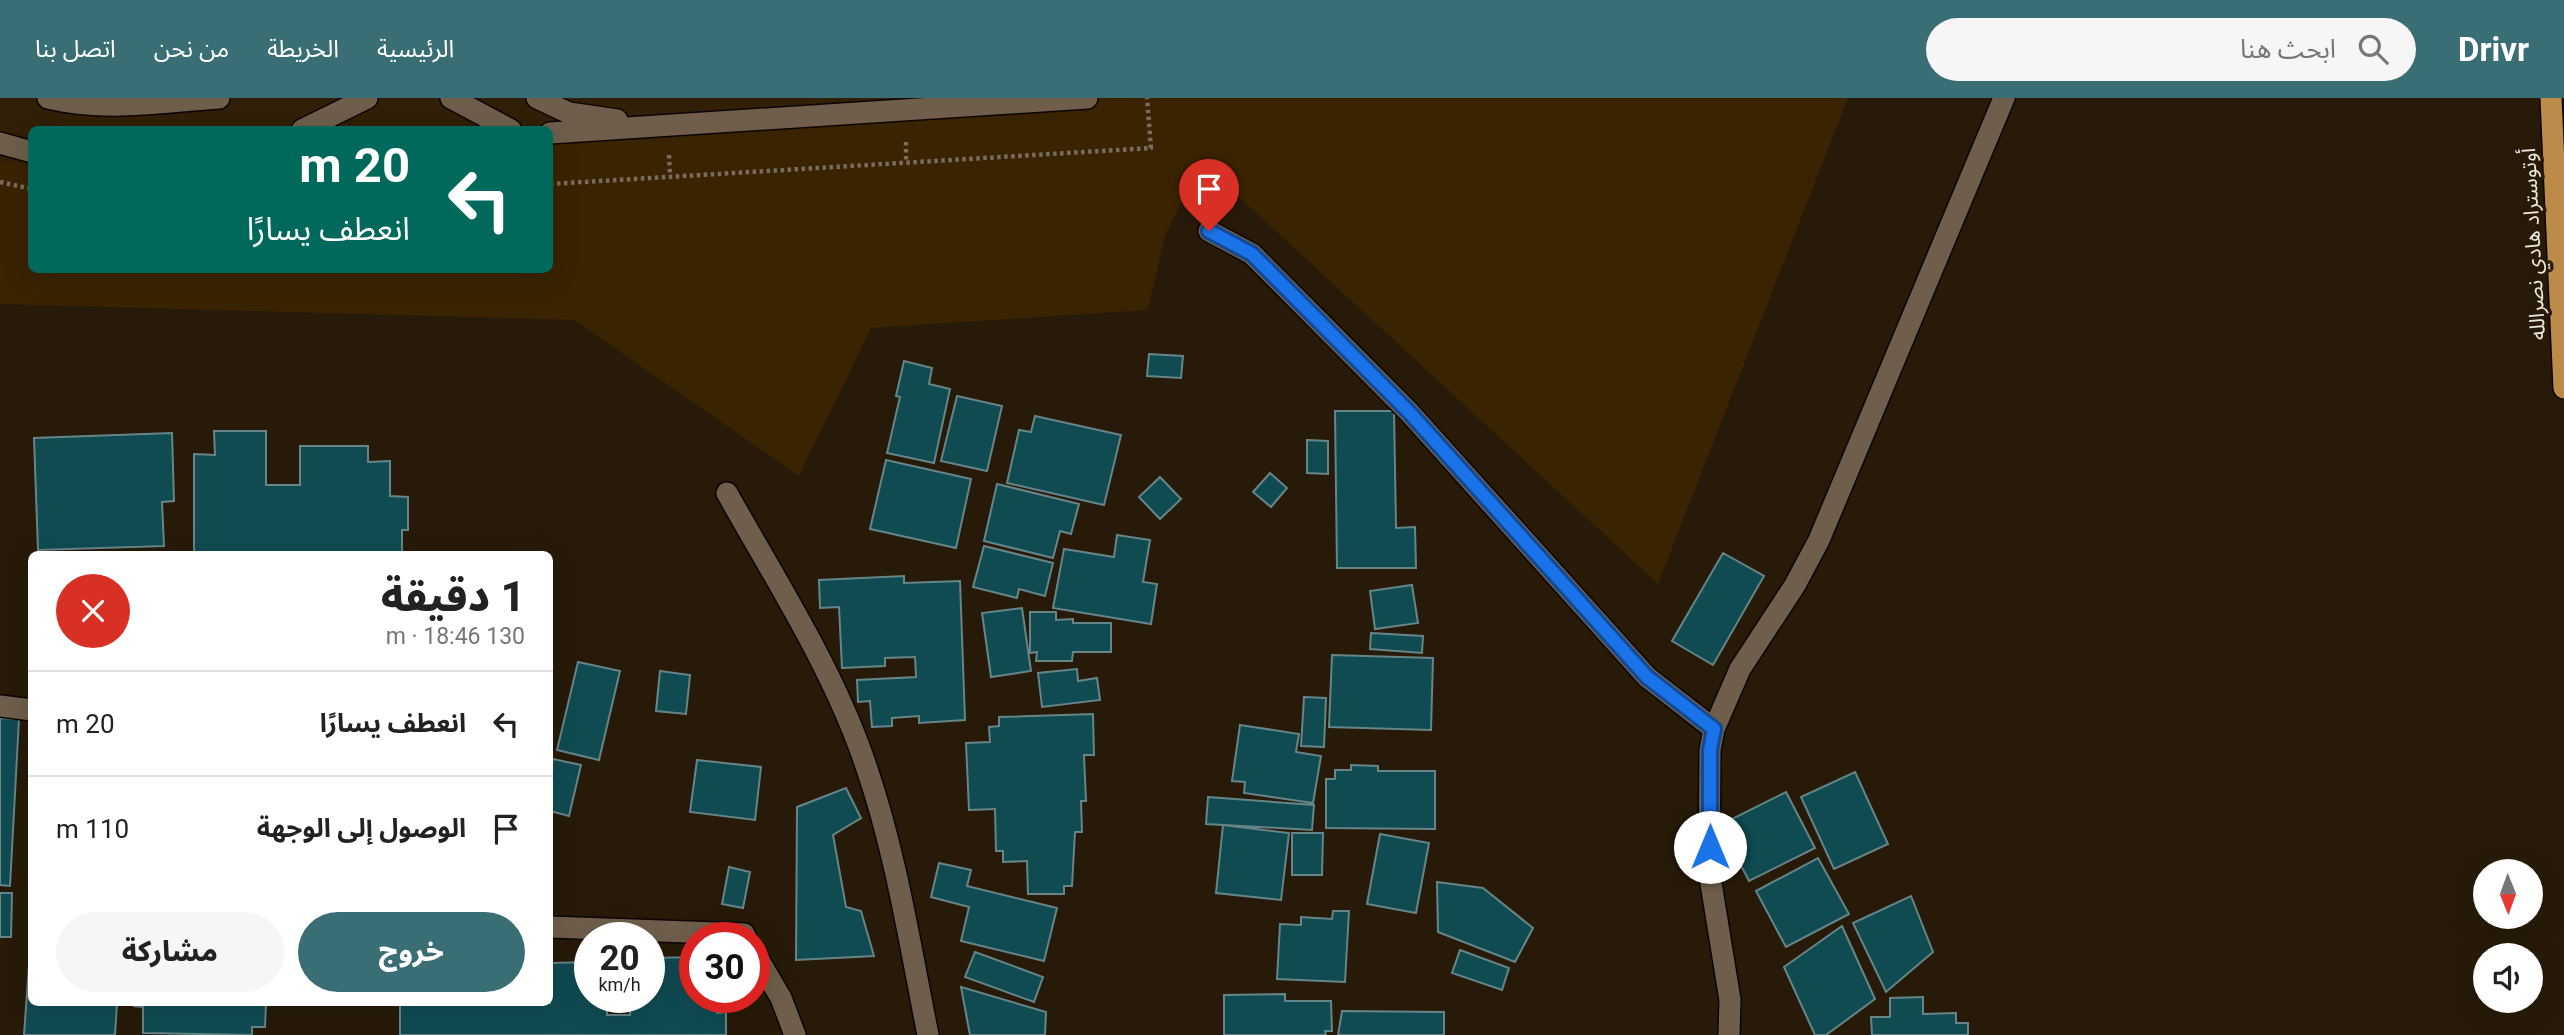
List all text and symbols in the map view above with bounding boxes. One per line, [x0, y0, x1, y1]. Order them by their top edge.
search box [1926, 18, 2416, 81]
icon: search [2354, 30, 2392, 68]
text: Drivr [2458, 30, 2529, 69]
text: ابحث هنا [2240, 34, 2336, 64]
text: اتصل بنا [35, 35, 116, 63]
text: من نحن [154, 35, 229, 63]
text: الخريطة [267, 35, 339, 63]
text: الرئيسية [377, 35, 454, 63]
text: 20 m [299, 137, 410, 194]
street label: أوتوستراد هادي نصرالله [2515, 147, 2554, 341]
icon: left [434, 154, 525, 245]
pin [1179, 159, 1239, 231]
icon: arrive [1190, 170, 1228, 208]
text: انعطف يسارًا [247, 210, 410, 248]
text: 1 دقيقة [381, 572, 525, 621]
button: close [56, 574, 130, 648]
text: 130 m · 18:46 [386, 623, 525, 650]
icon: left [487, 705, 525, 743]
text: انعطف يسارًا [320, 708, 466, 738]
text: 20 m [56, 709, 115, 739]
icon: arrive [487, 810, 525, 848]
position arrow [1673, 810, 1747, 884]
text: الوصول إلى الوجهة [257, 813, 466, 843]
text: 110 m [56, 814, 129, 844]
north arrow [2473, 859, 2543, 929]
map controls [2473, 859, 2543, 1013]
button: مشاركة [56, 912, 284, 992]
button: خروج [298, 912, 525, 992]
speed limit sign: 30 [679, 922, 770, 1013]
text: 20 [599, 938, 640, 979]
button: sound [2473, 943, 2543, 1013]
text: km/h [598, 974, 641, 995]

